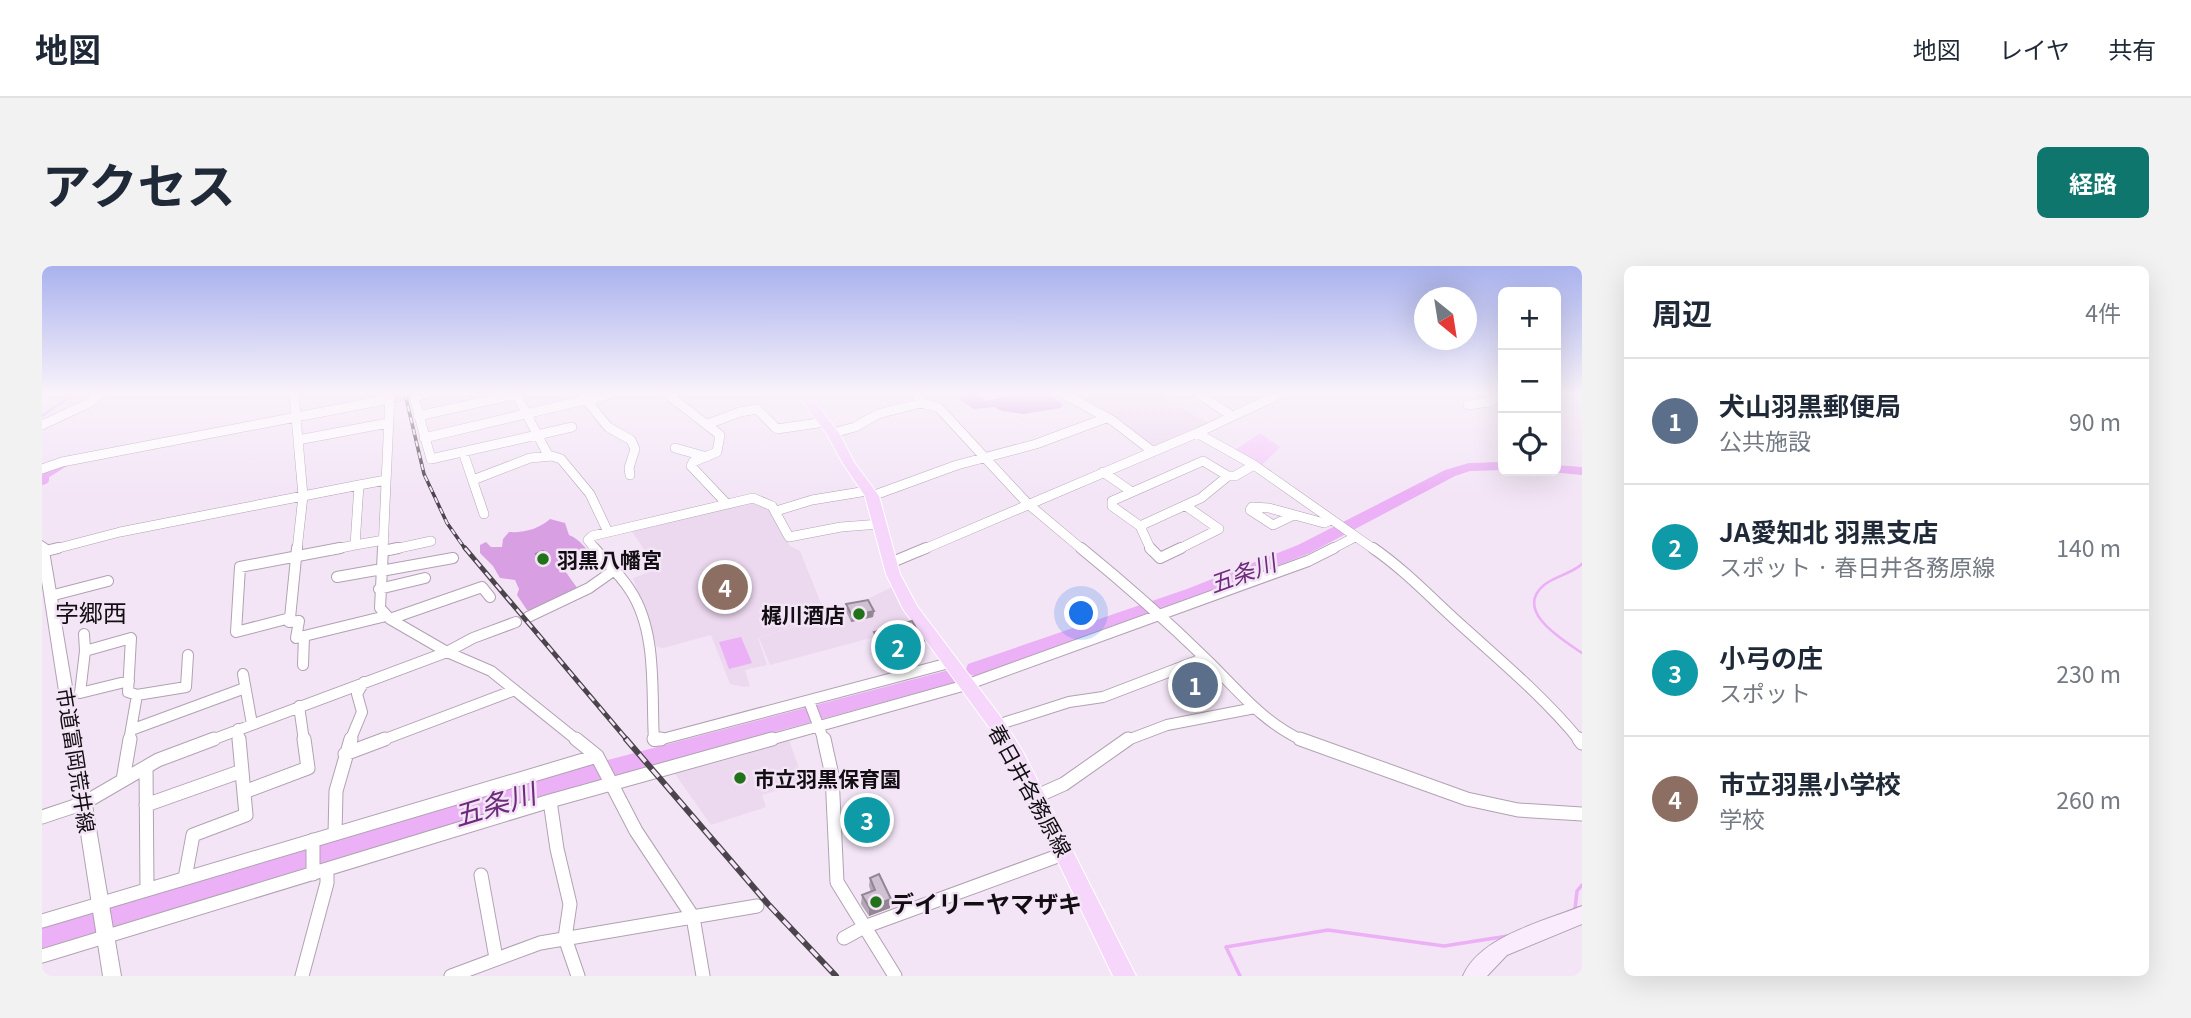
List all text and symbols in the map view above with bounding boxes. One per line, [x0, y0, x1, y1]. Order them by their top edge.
text: 地図 [35, 24, 101, 72]
text: 地図 [1913, 31, 1961, 66]
text: レイヤ [1999, 31, 2070, 66]
text: 共有 [2108, 31, 2156, 66]
text: アクセス [42, 147, 236, 218]
button: 経路 [2037, 147, 2149, 218]
north arrow [1414, 287, 1477, 350]
map controls [1498, 287, 1561, 476]
button: + [1498, 287, 1561, 350]
text: 周辺 [1652, 290, 1712, 334]
text: 4件 [2085, 295, 2121, 329]
button: − [1498, 350, 1561, 413]
text: 犬山羽黒郵便局 [1719, 386, 1901, 423]
text: 1 [1668, 404, 1682, 438]
text: 90 m [2069, 404, 2121, 438]
button: locate [1498, 413, 1561, 476]
text: 公共施設 [1719, 423, 1811, 457]
text: JA愛知北 羽黒支店 [1719, 512, 1938, 549]
text: 2 [1668, 530, 1682, 564]
text: 140 m [2056, 530, 2121, 564]
water label: 五条川 [1204, 543, 1283, 600]
place label: 羽黒八幡宮 [557, 544, 662, 574]
text: スポット · 春日井各務原線 [1719, 549, 1995, 583]
marker: 羽黒八幡宮 [535, 551, 551, 567]
pin: 4 [702, 561, 748, 613]
district label: 字郷西 [55, 594, 127, 629]
your location [1064, 596, 1098, 630]
place label: 梶川酒店 [761, 599, 845, 629]
marker: 梶川酒店 [851, 606, 867, 622]
pin: 2 [875, 621, 921, 673]
text: 小弓の庄 [1719, 638, 1823, 675]
text: 3 [1668, 656, 1682, 690]
text: 230 m [2056, 656, 2121, 690]
pin: 1 [1172, 659, 1218, 711]
text: スポット [1719, 675, 1811, 709]
street label: 市道富岡荒井線 [51, 685, 103, 835]
street label: 春日井各務原線 [982, 718, 1080, 862]
place label: 市立羽黒保育園 [754, 763, 901, 793]
text: 市立羽黒小学校 [1719, 764, 1901, 801]
marker: 市立羽黒保育園 [732, 770, 748, 786]
water label: 五条川 [448, 771, 543, 834]
text: 4 [1668, 782, 1682, 816]
text: 260 m [2056, 782, 2121, 816]
pin: 3 [844, 794, 890, 846]
text: 学校 [1719, 801, 1765, 835]
place label: デイリーヤマザキ [890, 885, 1082, 920]
marker: デイリーヤマザキ [868, 894, 884, 910]

